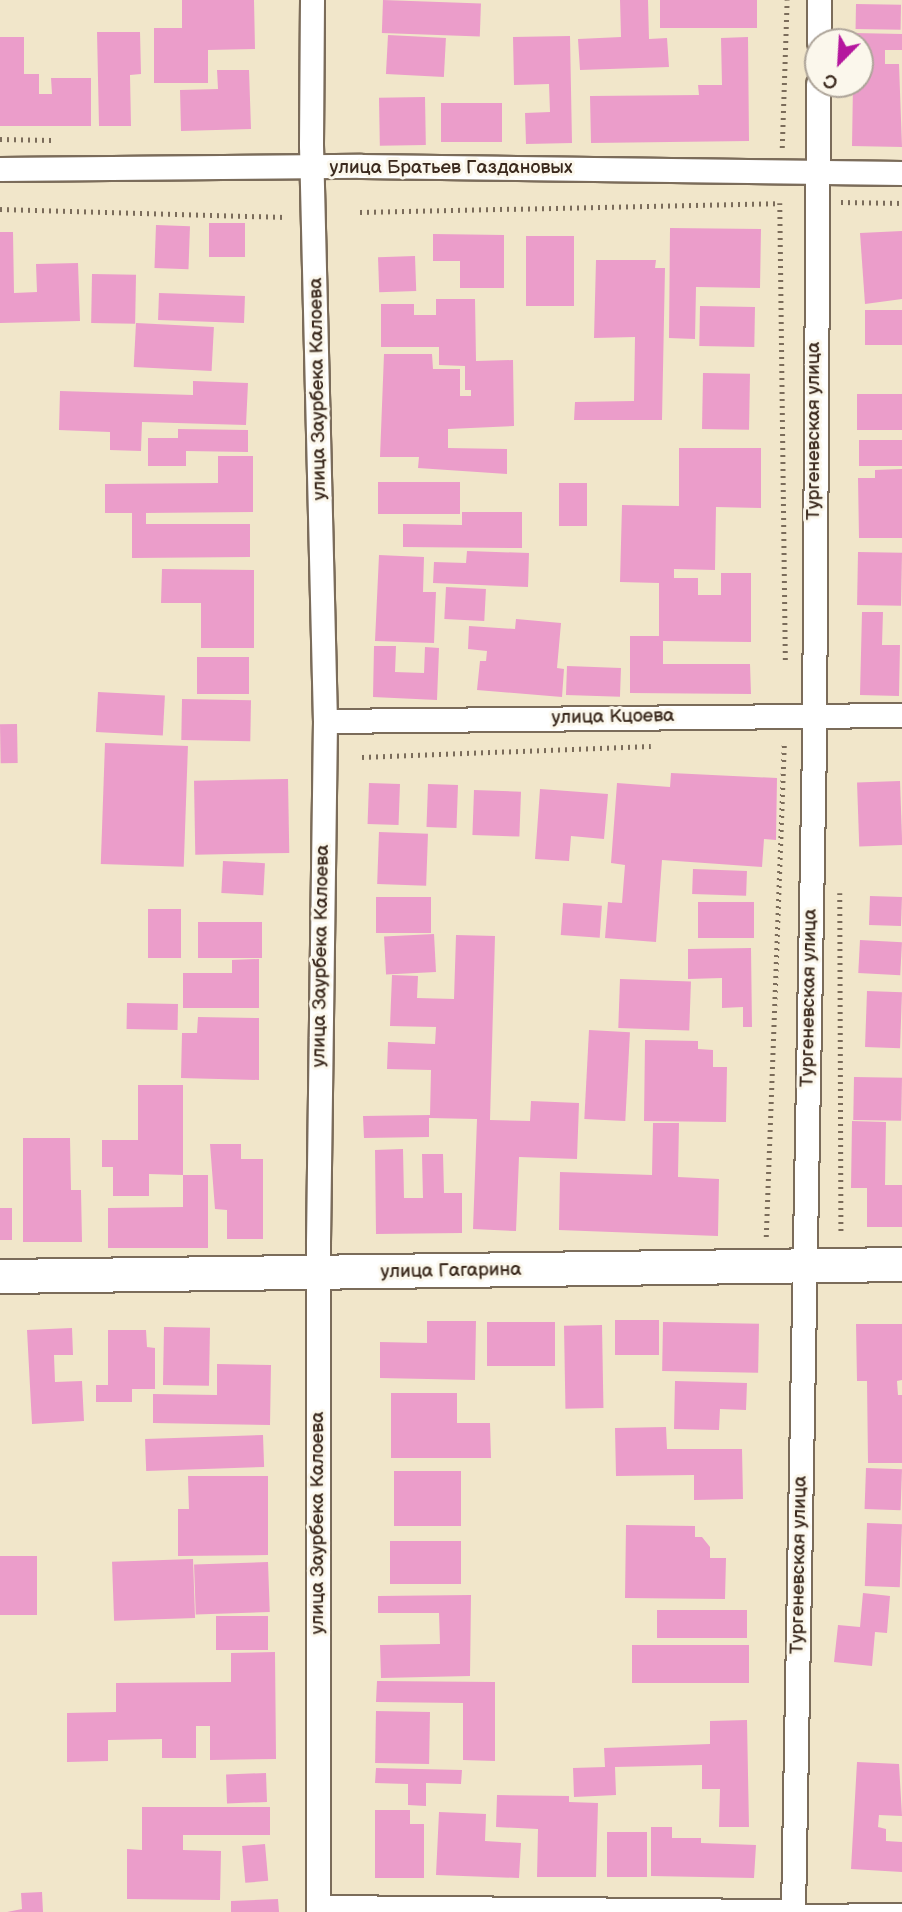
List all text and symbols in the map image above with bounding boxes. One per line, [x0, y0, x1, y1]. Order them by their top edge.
north arrow [804, 28, 874, 98]
text: С [820, 68, 842, 94]
street label: улица Братьев Газдановых [329, 157, 573, 179]
street label: улица Заурбека Калоева [305, 278, 331, 500]
street label: Тургеневская улица [803, 342, 825, 520]
street label: улица Кцоева [551, 705, 675, 729]
street label: улица Заурбека Калоева [308, 845, 334, 1067]
street label: Тургеневская улица [796, 909, 822, 1087]
street label: улица Гагарина [380, 1258, 522, 1284]
street label: улица Заурбека Калоева [307, 1412, 329, 1634]
street label: Тургеневская улица [786, 1476, 812, 1654]

